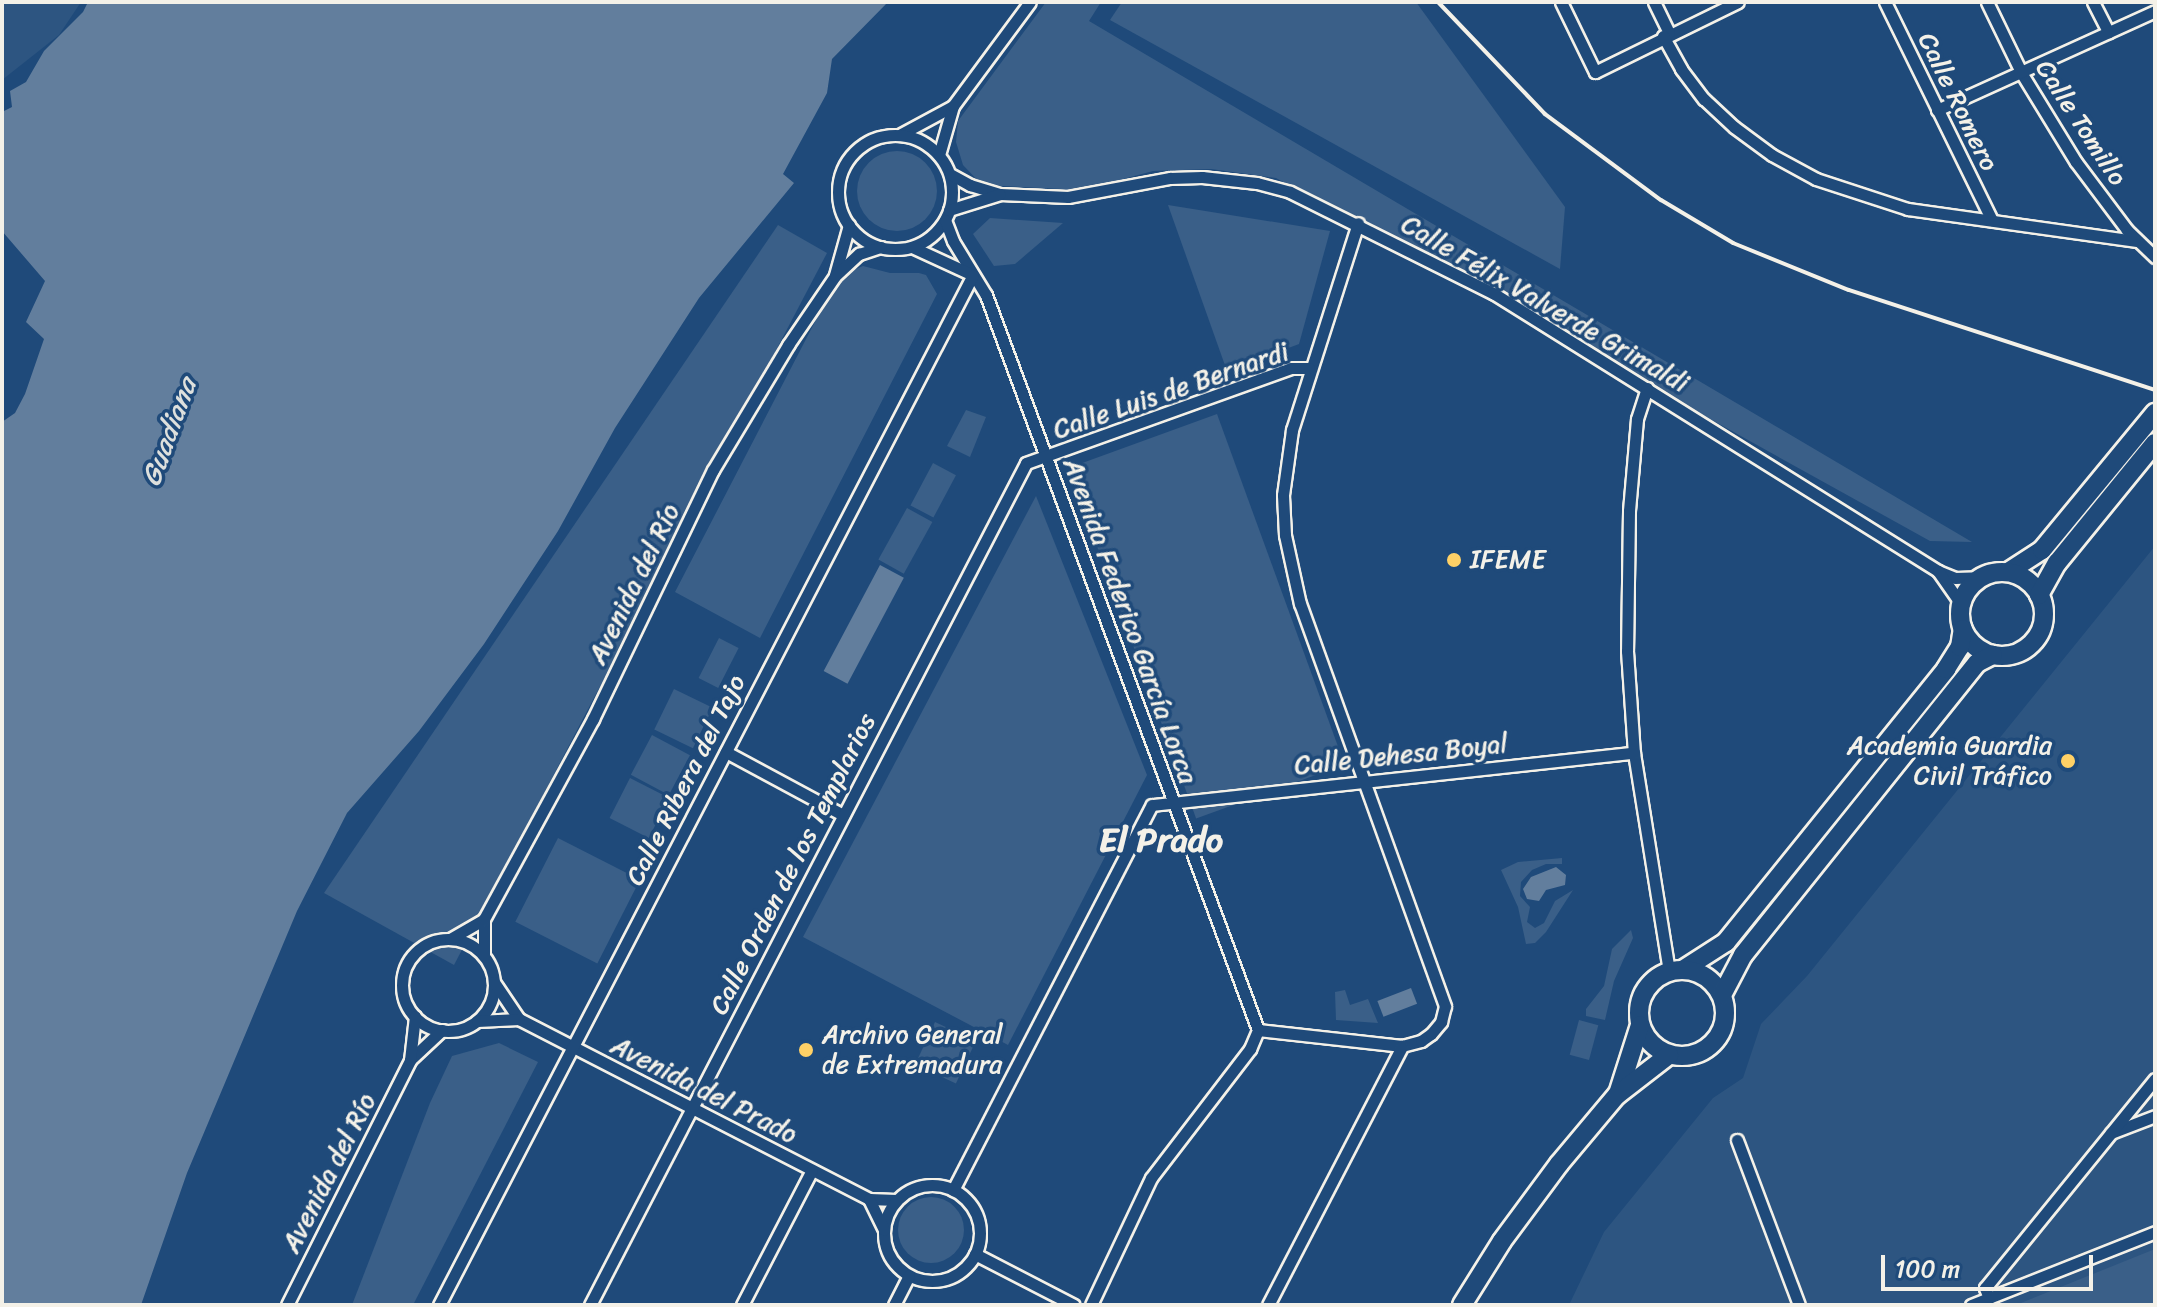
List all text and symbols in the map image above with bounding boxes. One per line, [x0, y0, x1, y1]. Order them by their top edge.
street label: Calle Romero [1911, 28, 2005, 176]
street label: Calle Tomillo [2029, 54, 2133, 192]
street label: Calle Félix Valverde Grimaldi [1397, 209, 1693, 399]
street label: Calle Luis de Bernardi [1048, 336, 1294, 446]
water label: Guadiana [134, 374, 204, 490]
street label: Avenida Federico García Lorca [1056, 454, 1204, 788]
street label: Avenida del Río [582, 499, 686, 669]
place label: IFEME [1470, 544, 1546, 576]
marker: IFEME [1445, 551, 1463, 569]
street label: Calle Ribera del Tajo [619, 669, 753, 891]
street label: Calle Orden de los Templarios [703, 707, 883, 1021]
street label: Calle Dehesa Boyal [1292, 728, 1510, 782]
place label: Academia Guardia Civil Tráfico [1847, 730, 2052, 792]
marker: Academia Guardia Civil Tráfico [2059, 752, 2077, 770]
district label: El Prado [1099, 821, 1223, 861]
place label: Archivo General de Extremadura [822, 1019, 1004, 1080]
street label: Avenida del Prado [606, 1030, 802, 1150]
marker: Archivo General de Extremadura [797, 1041, 815, 1059]
street label: Avenida del Río [275, 1088, 383, 1258]
scale bar [1885, 1239, 2097, 1289]
text: 100 m [1895, 1248, 1960, 1290]

